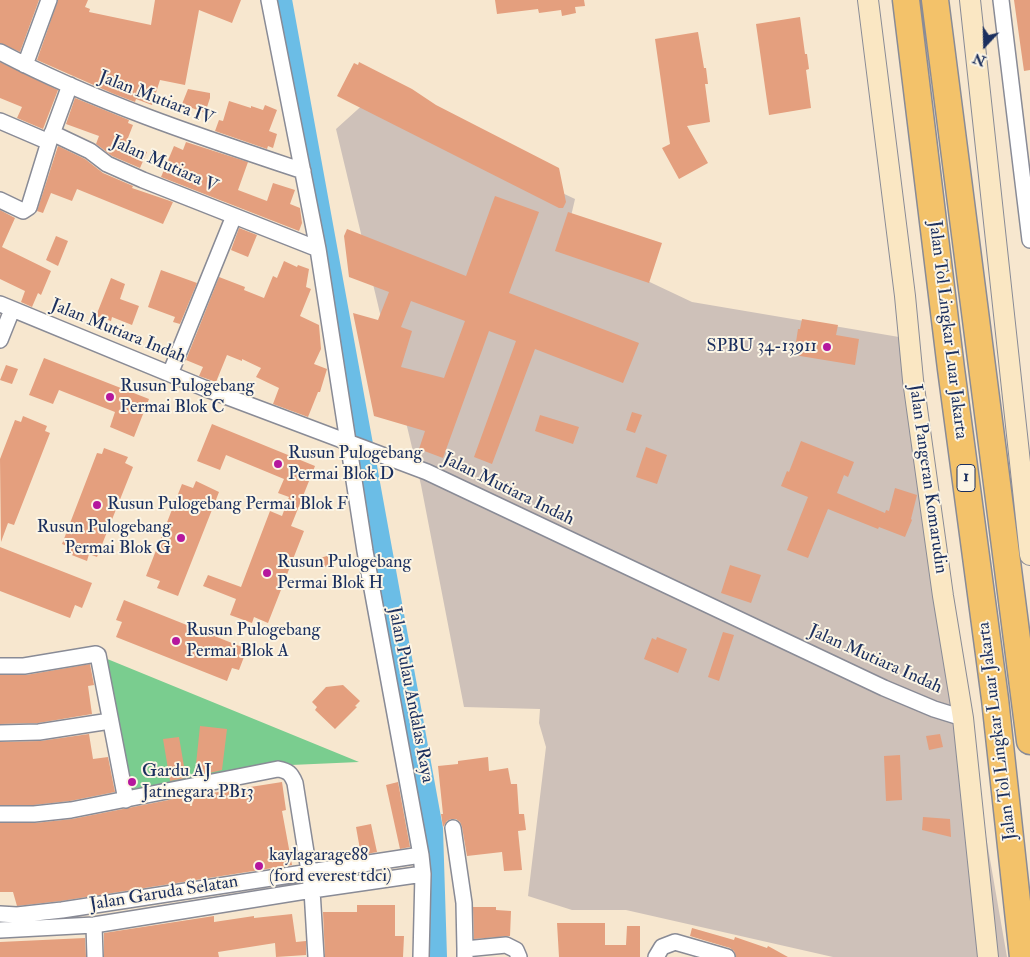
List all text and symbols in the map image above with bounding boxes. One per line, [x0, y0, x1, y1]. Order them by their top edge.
north arrow [960, 20, 1010, 70]
text: N [971, 49, 988, 70]
street label: Jalan Mutiara IV [95, 67, 217, 131]
street label: Jalan Mutiara V [107, 132, 221, 198]
street label: Jalan Tol Lingkar Luar Jakarta [923, 219, 971, 441]
street label: Jalan Mutiara Indah [47, 295, 189, 369]
place label: SPBU 34-13911 [706, 336, 817, 358]
marker: SPBU 34-13911 [821, 341, 833, 353]
place label: Rusun Pulogebang Permai Blok C [120, 376, 254, 418]
street label: Jalan Pangeran Komarudin [903, 383, 951, 575]
marker: Rusun Pulogebang Permai Blok C [104, 391, 116, 403]
place label: Rusun Pulogebang Permai Blok D [288, 443, 422, 486]
street label: Jalan Mutiara Indah [439, 449, 577, 531]
marker: Rusun Pulogebang Permai Blok D [272, 458, 284, 470]
road number: 1 [957, 464, 975, 492]
place label: Rusun Pulogebang Permai Blok F [107, 494, 348, 516]
marker: Rusun Pulogebang Permai Blok F [91, 499, 103, 511]
place label: Rusun Pulogebang Permai Blok G [37, 517, 171, 560]
marker: Rusun Pulogebang Permai Blok G [175, 532, 187, 544]
place label: Rusun Pulogebang Permai Blok H [277, 552, 411, 594]
marker: Rusun Pulogebang Permai Blok H [261, 567, 273, 579]
street label: Jalan Pulau Andalas Raya [382, 605, 438, 785]
place label: Rusun Pulogebang Permai Blok A [186, 620, 320, 662]
street label: Jalan Tol Lingkar Luar Jakarta [974, 620, 1022, 842]
street label: Jalan Mutiara Indah [805, 621, 945, 699]
marker: Rusun Pulogebang Permai Blok A [170, 635, 182, 647]
place label: Gardu AJ Jatinegara PB13 [142, 761, 254, 804]
marker: Gardu AJ Jatinegara PB13 [126, 776, 138, 788]
place label: kaylagarage88 (ford everest tdci) [269, 845, 392, 888]
marker: kaylagarage88 (ford everest tdci) [253, 860, 265, 872]
street label: Jalan Garuda Selatan [88, 872, 240, 916]

